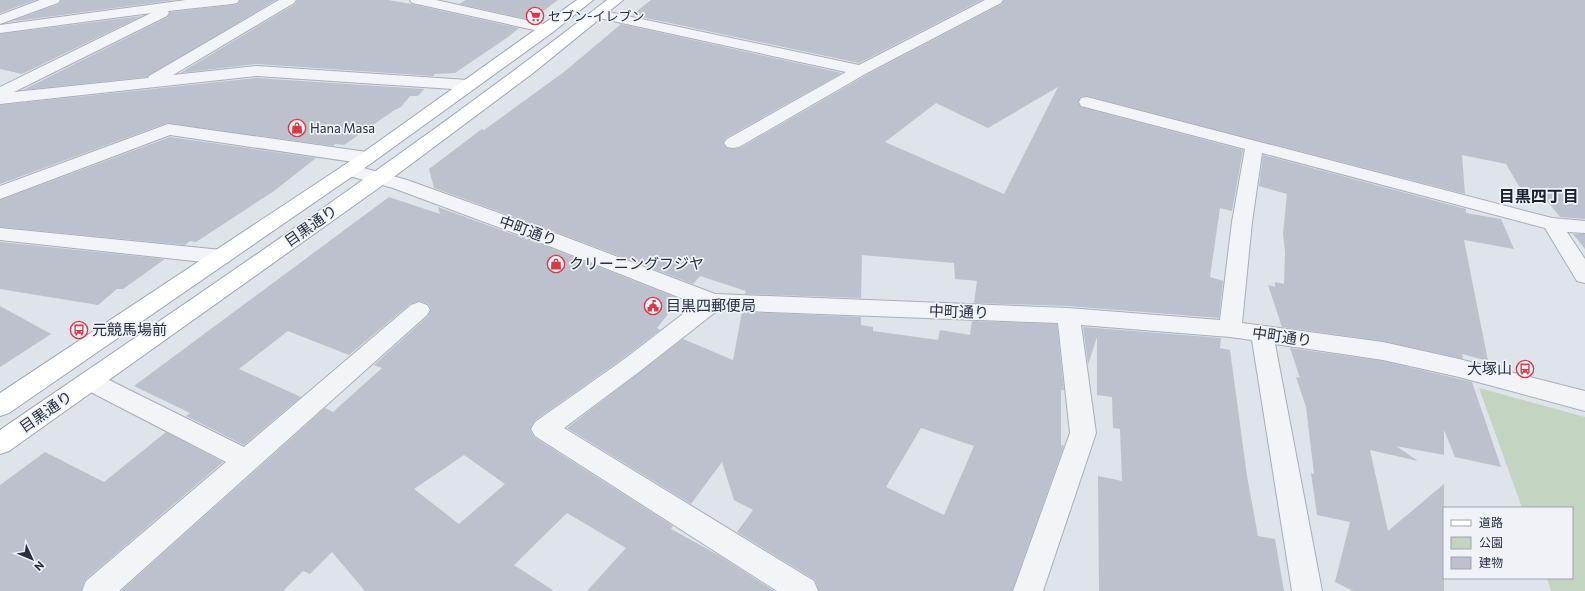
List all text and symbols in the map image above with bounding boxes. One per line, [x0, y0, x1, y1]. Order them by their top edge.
supermarket icon: セブン-イレブン [525, 6, 545, 26]
place label: セブン-イレブン [548, 8, 645, 24]
shop icon: Hana Masa [287, 118, 307, 138]
place label: Hana Masa [310, 120, 375, 136]
district label: 目黒四丁目 [1499, 186, 1579, 205]
street label: 目黒通り [281, 201, 340, 250]
street label: 中町通り [497, 211, 560, 249]
shop icon: クリーニングフジヤ [546, 254, 566, 274]
place label: クリーニングフジヤ [569, 254, 704, 272]
public building icon: 目黒四郵便局 [643, 296, 663, 316]
place label: 目黒四郵便局 [666, 296, 756, 314]
street label: 中町通り [929, 301, 989, 321]
bus stop icon: 元競馬場前 [69, 320, 89, 340]
place label: 元競馬場前 [92, 320, 167, 338]
street label: 中町通り [1251, 323, 1313, 349]
place label: 大塚山 [1467, 359, 1512, 377]
bus stop icon: 大塚山 [1515, 359, 1535, 379]
street label: 目黒通り [16, 387, 75, 436]
legend [1443, 507, 1573, 579]
text: 道路 [1479, 515, 1503, 529]
text: 公園 [1479, 535, 1503, 549]
north arrow [12, 539, 52, 579]
text: 建物 [1479, 555, 1503, 569]
text: N [32, 559, 47, 574]

